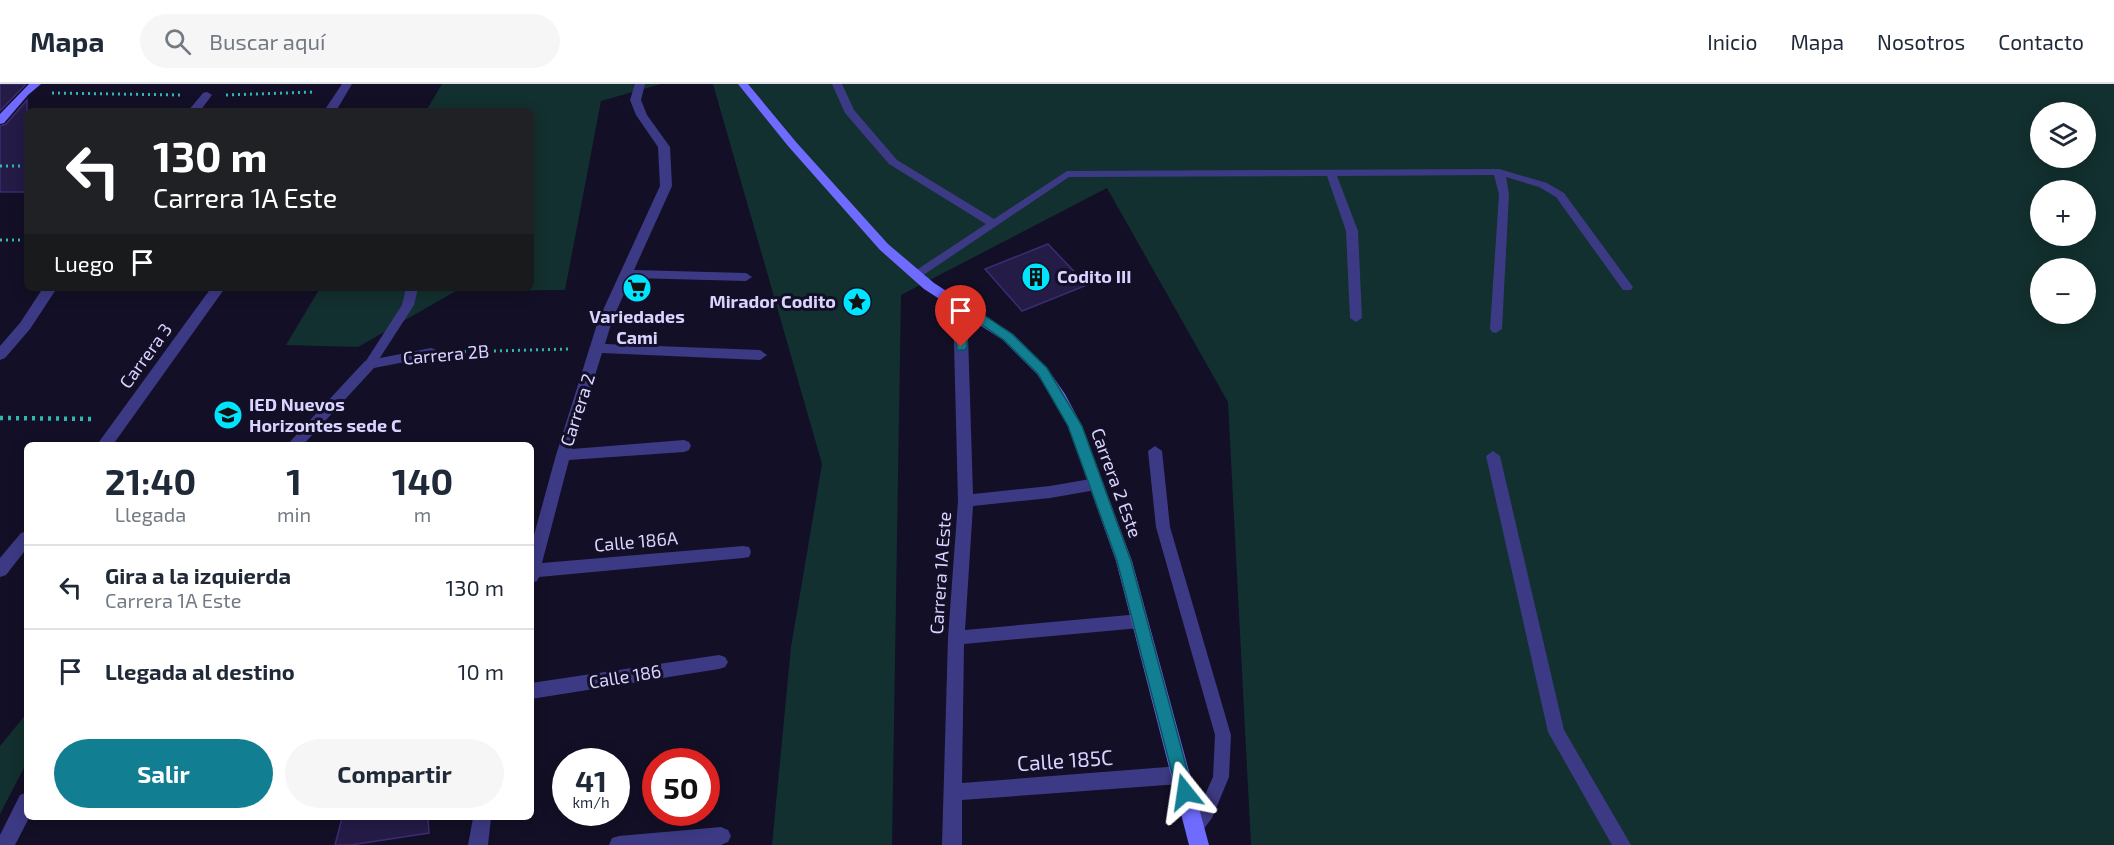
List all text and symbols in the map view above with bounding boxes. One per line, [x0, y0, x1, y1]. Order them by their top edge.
search box [140, 14, 560, 68]
text: Mapa [30, 24, 104, 58]
icon: search [161, 25, 194, 58]
text: Buscar aquí [209, 28, 325, 54]
text: Inicio [1707, 29, 1757, 54]
text: Mapa [1790, 29, 1844, 54]
text: Nosotros [1877, 29, 1965, 54]
text: Contacto [1998, 29, 2084, 54]
map controls [2030, 102, 2096, 324]
button: layers [2030, 102, 2096, 168]
text: 130 m [153, 130, 268, 180]
icon: left [54, 132, 132, 210]
button: + [2030, 180, 2096, 246]
text: Carrera 1A Este [153, 181, 337, 213]
icon: arrive [126, 246, 159, 279]
text: Luego [54, 250, 114, 276]
button: − [2030, 258, 2096, 324]
building icon: Codito III [1020, 261, 1052, 293]
place label: Codito III [1057, 265, 1132, 287]
supermarket icon: Variedades Cami [621, 272, 653, 304]
pin [935, 285, 986, 347]
place icon: Mirador Codito [841, 286, 873, 318]
place label: Mirador Codito [709, 290, 836, 312]
icon: arrive [944, 294, 977, 327]
place label: Variedades Cami [589, 305, 685, 348]
street label: Carrera 3 [114, 319, 176, 392]
street label: Carrera 2B [402, 339, 490, 369]
street label: Carrera 2 [555, 371, 599, 449]
place label: IED Nuevos Horizontes sede C [249, 393, 402, 436]
school or university icon: IED Nuevos Horizontes sede C [212, 399, 244, 431]
street label: Carrera 2 Este [1087, 425, 1147, 540]
text: 21:40 [105, 459, 196, 502]
text: 1 [286, 459, 302, 502]
text: 140 [392, 459, 453, 502]
text: Llegada [115, 502, 186, 526]
text: min [277, 502, 311, 526]
text: m [414, 502, 431, 526]
street label: Carrera 1A Este [925, 511, 955, 635]
street label: Calle 186A [593, 526, 680, 556]
text: Gira a la izquierda [105, 562, 291, 588]
icon: left [54, 571, 87, 604]
text: 130 m [446, 574, 504, 600]
text: Carrera 1A Este [105, 588, 241, 612]
icon: arrive [54, 655, 87, 688]
text: Llegada al destino [105, 658, 295, 684]
text: 10 m [458, 658, 504, 684]
street label: Calle 186 [587, 659, 663, 693]
button: Salir [54, 739, 273, 808]
button: Compartir [285, 739, 504, 808]
street label: Calle 185C [1016, 744, 1114, 775]
speed limit sign: 50 [642, 748, 720, 826]
position arrow [1153, 760, 1217, 824]
text: 41 [575, 762, 607, 798]
text: km/h [572, 793, 610, 811]

